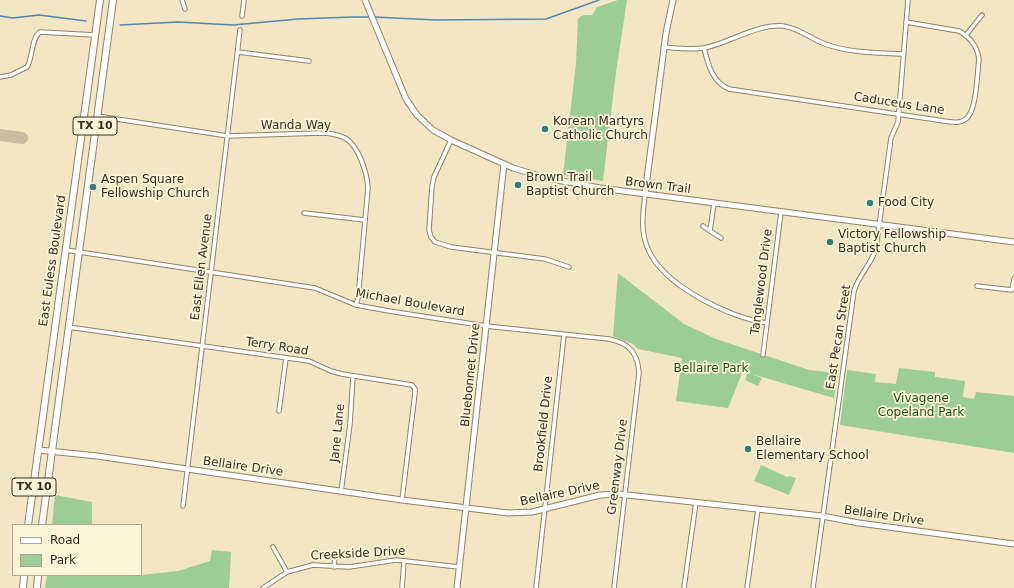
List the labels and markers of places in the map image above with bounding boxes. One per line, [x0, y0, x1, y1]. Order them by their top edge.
place label: Korean Martyrs Catholic Church [553, 115, 648, 143]
marker: Korean Martyrs Catholic Church [540, 124, 550, 134]
place label: Brown Trail Baptist Church [526, 171, 614, 199]
place label: Aspen Square Fellowship Church [101, 173, 210, 201]
marker: Brown Trail Baptist Church [513, 180, 523, 190]
marker: Aspen Square Fellowship Church [88, 182, 98, 192]
place label: Food City [878, 196, 934, 210]
marker: Food City [865, 198, 875, 208]
place label: Victory Fellowship Baptist Church [838, 228, 946, 256]
marker: Victory Fellowship Baptist Church [825, 237, 835, 247]
place label: Bellaire Elementary School [756, 435, 869, 463]
marker: Bellaire Elementary School [743, 444, 753, 454]

